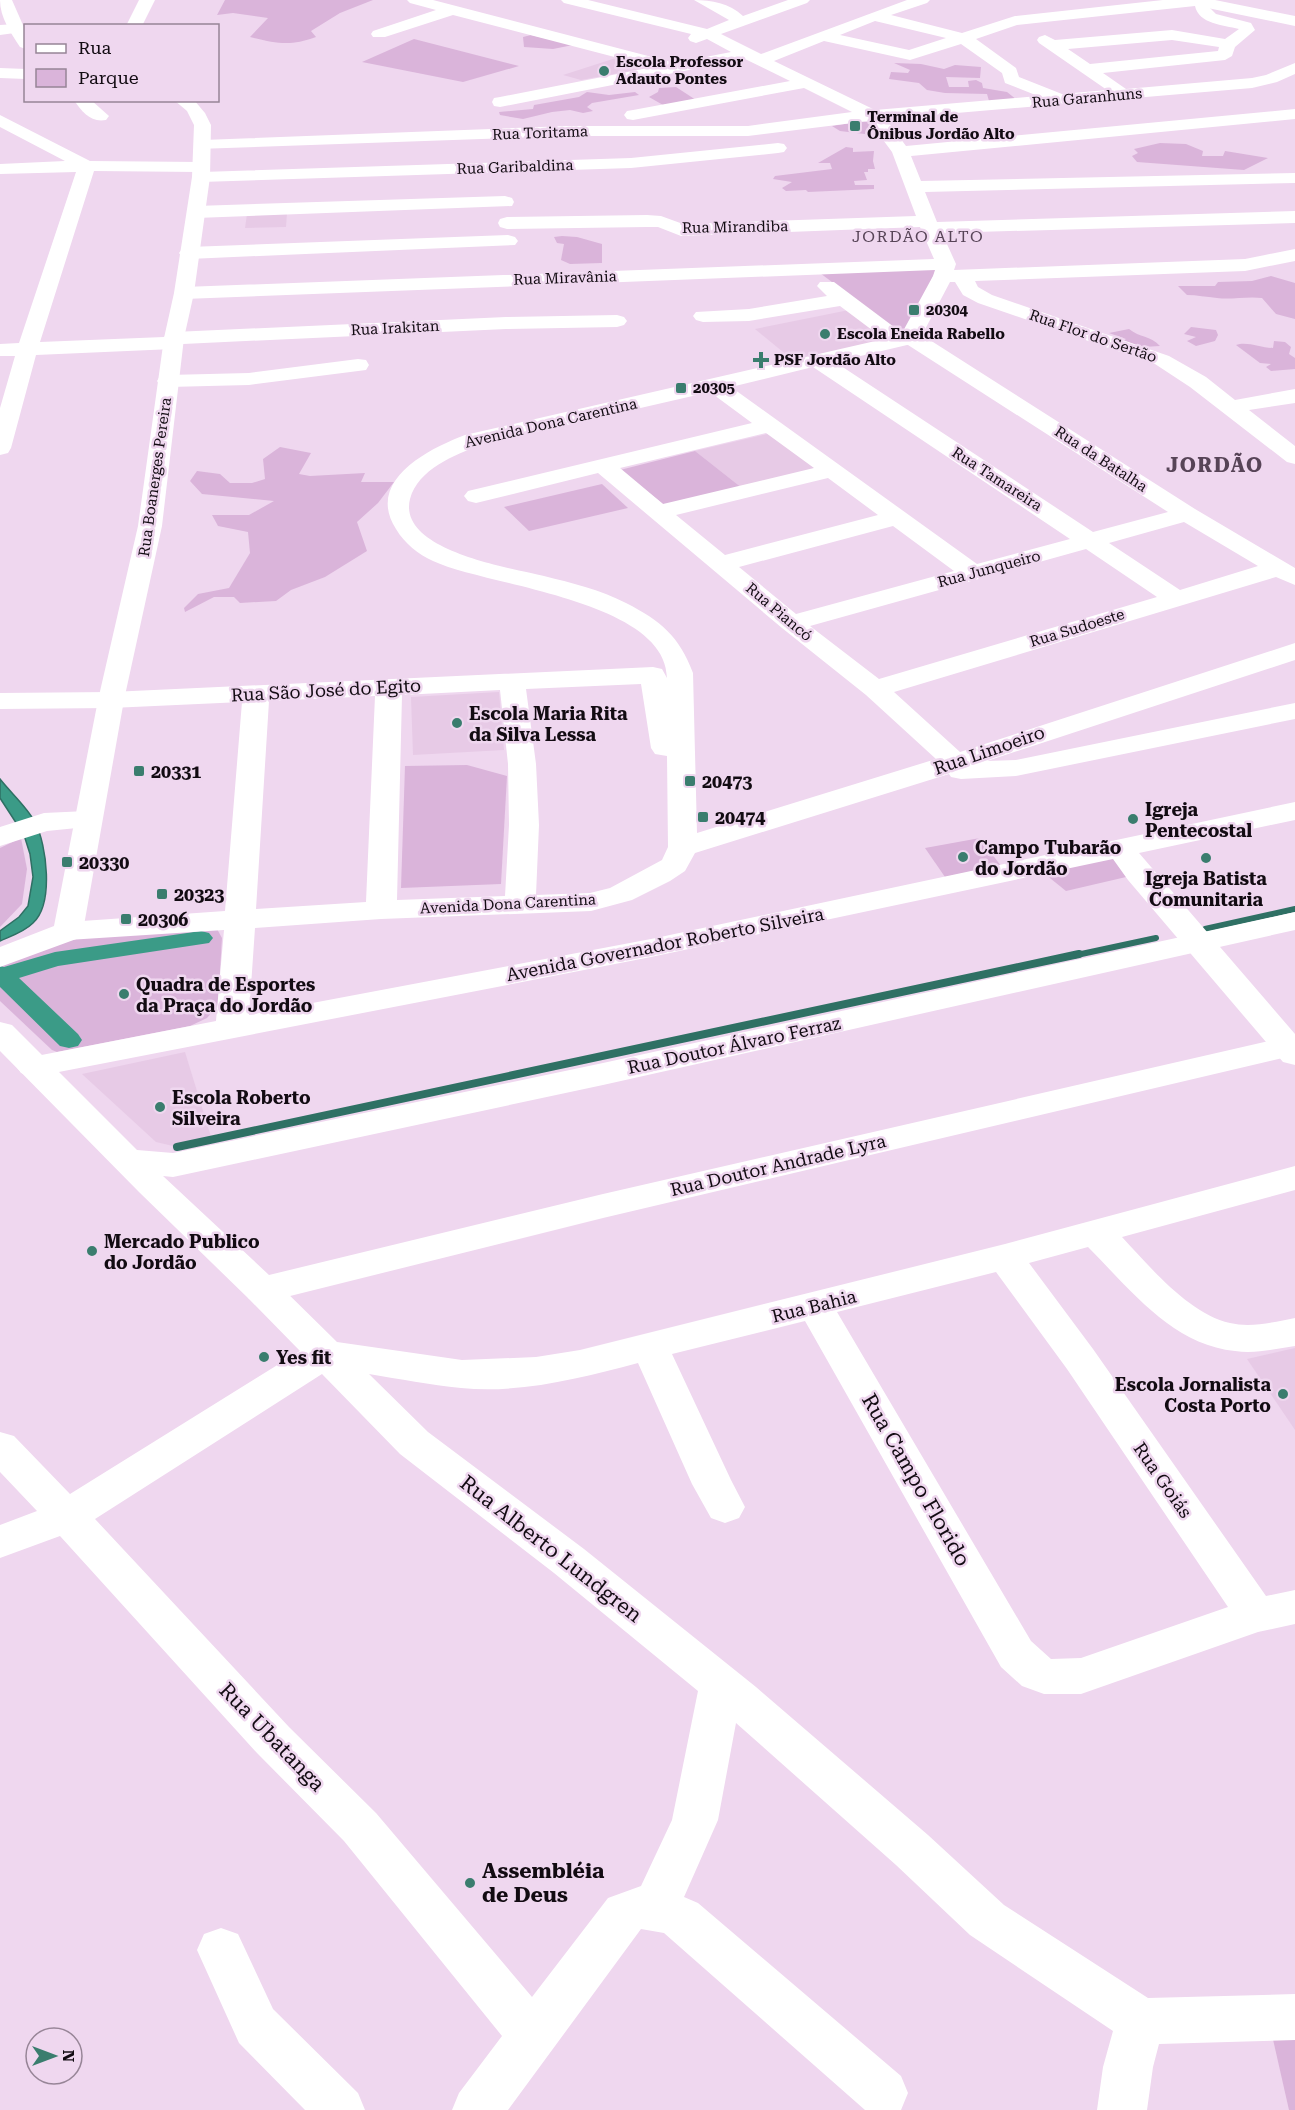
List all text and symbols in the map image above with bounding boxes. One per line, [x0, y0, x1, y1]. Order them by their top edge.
legend [24, 24, 219, 102]
text: Rua [78, 37, 111, 58]
place label: Escola Professor Adauto Pontes [616, 53, 743, 88]
marker: Escola Professor Adauto Pontes [597, 64, 611, 78]
text: Parque [78, 67, 139, 88]
street label: Rua Garanhuns [1031, 84, 1143, 112]
place label: Terminal de Ônibus Jordão Alto [867, 108, 1015, 143]
marker: Terminal de Ônibus Jordão Alto [848, 119, 862, 133]
street label: Rua Toritama [492, 122, 588, 144]
street label: Rua Garibaldina [456, 156, 574, 178]
street label: Rua Mirandiba [682, 217, 788, 237]
district label: JORDÃO ALTO [852, 227, 984, 246]
street label: Rua Miravânia [513, 267, 617, 289]
place label: 20304 [926, 301, 969, 319]
marker: 20304 [907, 303, 921, 317]
street label: Rua Flor do Sertão [1027, 306, 1159, 366]
street label: Rua Irakitan [350, 317, 440, 339]
place label: Escola Eneida Rabello [837, 325, 1005, 343]
marker: Escola Eneida Rabello [818, 327, 832, 341]
marker: PSF Jordão Alto [752, 351, 770, 369]
place label: PSF Jordão Alto [774, 351, 896, 369]
place label: 20305 [693, 379, 735, 397]
marker: 20305 [674, 381, 688, 395]
street label: Avenida Dona Carentina [463, 394, 639, 452]
street label: Rua Boanerges Pereira [135, 396, 175, 558]
street label: Rua da Batalha [1051, 422, 1151, 496]
street label: Rua Tamareira [949, 443, 1045, 515]
district label: JORDÃO [1166, 452, 1264, 477]
street label: Rua Junqueiro [936, 547, 1042, 591]
street label: Rua Piancó [742, 579, 816, 645]
street label: Rua Sudoeste [1028, 605, 1126, 651]
street label: Rua São José do Egito [230, 675, 422, 705]
place label: Escola Maria Rita da Silva Lessa [469, 703, 628, 745]
marker: Escola Maria Rita da Silva Lessa [450, 716, 464, 730]
street label: Rua Limoeiro [931, 721, 1047, 779]
place label: 20331 [151, 761, 201, 782]
marker: 20331 [132, 764, 146, 778]
place label: 20473 [702, 771, 752, 792]
marker: 20473 [683, 774, 697, 788]
place label: Igreja Pentecostal [1145, 799, 1252, 841]
place label: 20474 [715, 807, 765, 828]
marker: 20474 [696, 810, 710, 824]
marker: Igreja Pentecostal [1126, 812, 1140, 826]
place label: Campo Tubarão do Jordão [975, 837, 1122, 879]
marker: Campo Tubarão do Jordão [956, 850, 970, 864]
marker: Igreja Batista Comunitaria [1199, 851, 1213, 865]
place label: 20330 [79, 852, 129, 873]
marker: 20330 [60, 855, 74, 869]
place label: Igreja Batista Comunitaria [1145, 868, 1267, 910]
place label: 20323 [174, 884, 224, 905]
marker: 20323 [155, 887, 169, 901]
street label: Avenida Dona Carentina [420, 890, 596, 918]
street label: Avenida Governador Roberto Silveira [504, 903, 826, 985]
place label: 20306 [138, 909, 188, 930]
marker: 20306 [119, 912, 133, 926]
place label: Quadra de Esportes da Praça do Jordão [136, 974, 315, 1016]
marker: Quadra de Esportes da Praça do Jordão [117, 987, 131, 1001]
street label: Rua Doutor Álvaro Ferraz [626, 1012, 843, 1078]
place label: Escola Roberto Silveira [172, 1087, 311, 1129]
marker: Escola Roberto Silveira [153, 1100, 167, 1114]
street label: Rua Doutor Andrade Lyra [668, 1130, 888, 1200]
place label: Mercado Publico do Jordão [104, 1231, 260, 1273]
marker: Mercado Publico do Jordão [85, 1244, 99, 1258]
street label: Rua Bahia [769, 1285, 859, 1327]
place label: Yes fit [276, 1347, 331, 1368]
marker: Yes fit [257, 1350, 271, 1364]
place label: Escola Jornalista Costa Porto [1115, 1374, 1271, 1416]
marker: Escola Jornalista Costa Porto [1276, 1387, 1290, 1401]
street label: Rua Campo Florido [857, 1389, 975, 1571]
street label: Rua Goiás [1129, 1438, 1197, 1522]
street label: Rua Alberto Lundgren [455, 1471, 647, 1628]
street label: Rua Ubatanga [214, 1678, 330, 1797]
place label: Assembléia de Deus [482, 1859, 605, 1907]
marker: Assembléia de Deus [463, 1876, 477, 1890]
north arrow [24, 2026, 84, 2086]
text: N [59, 2050, 78, 2062]

